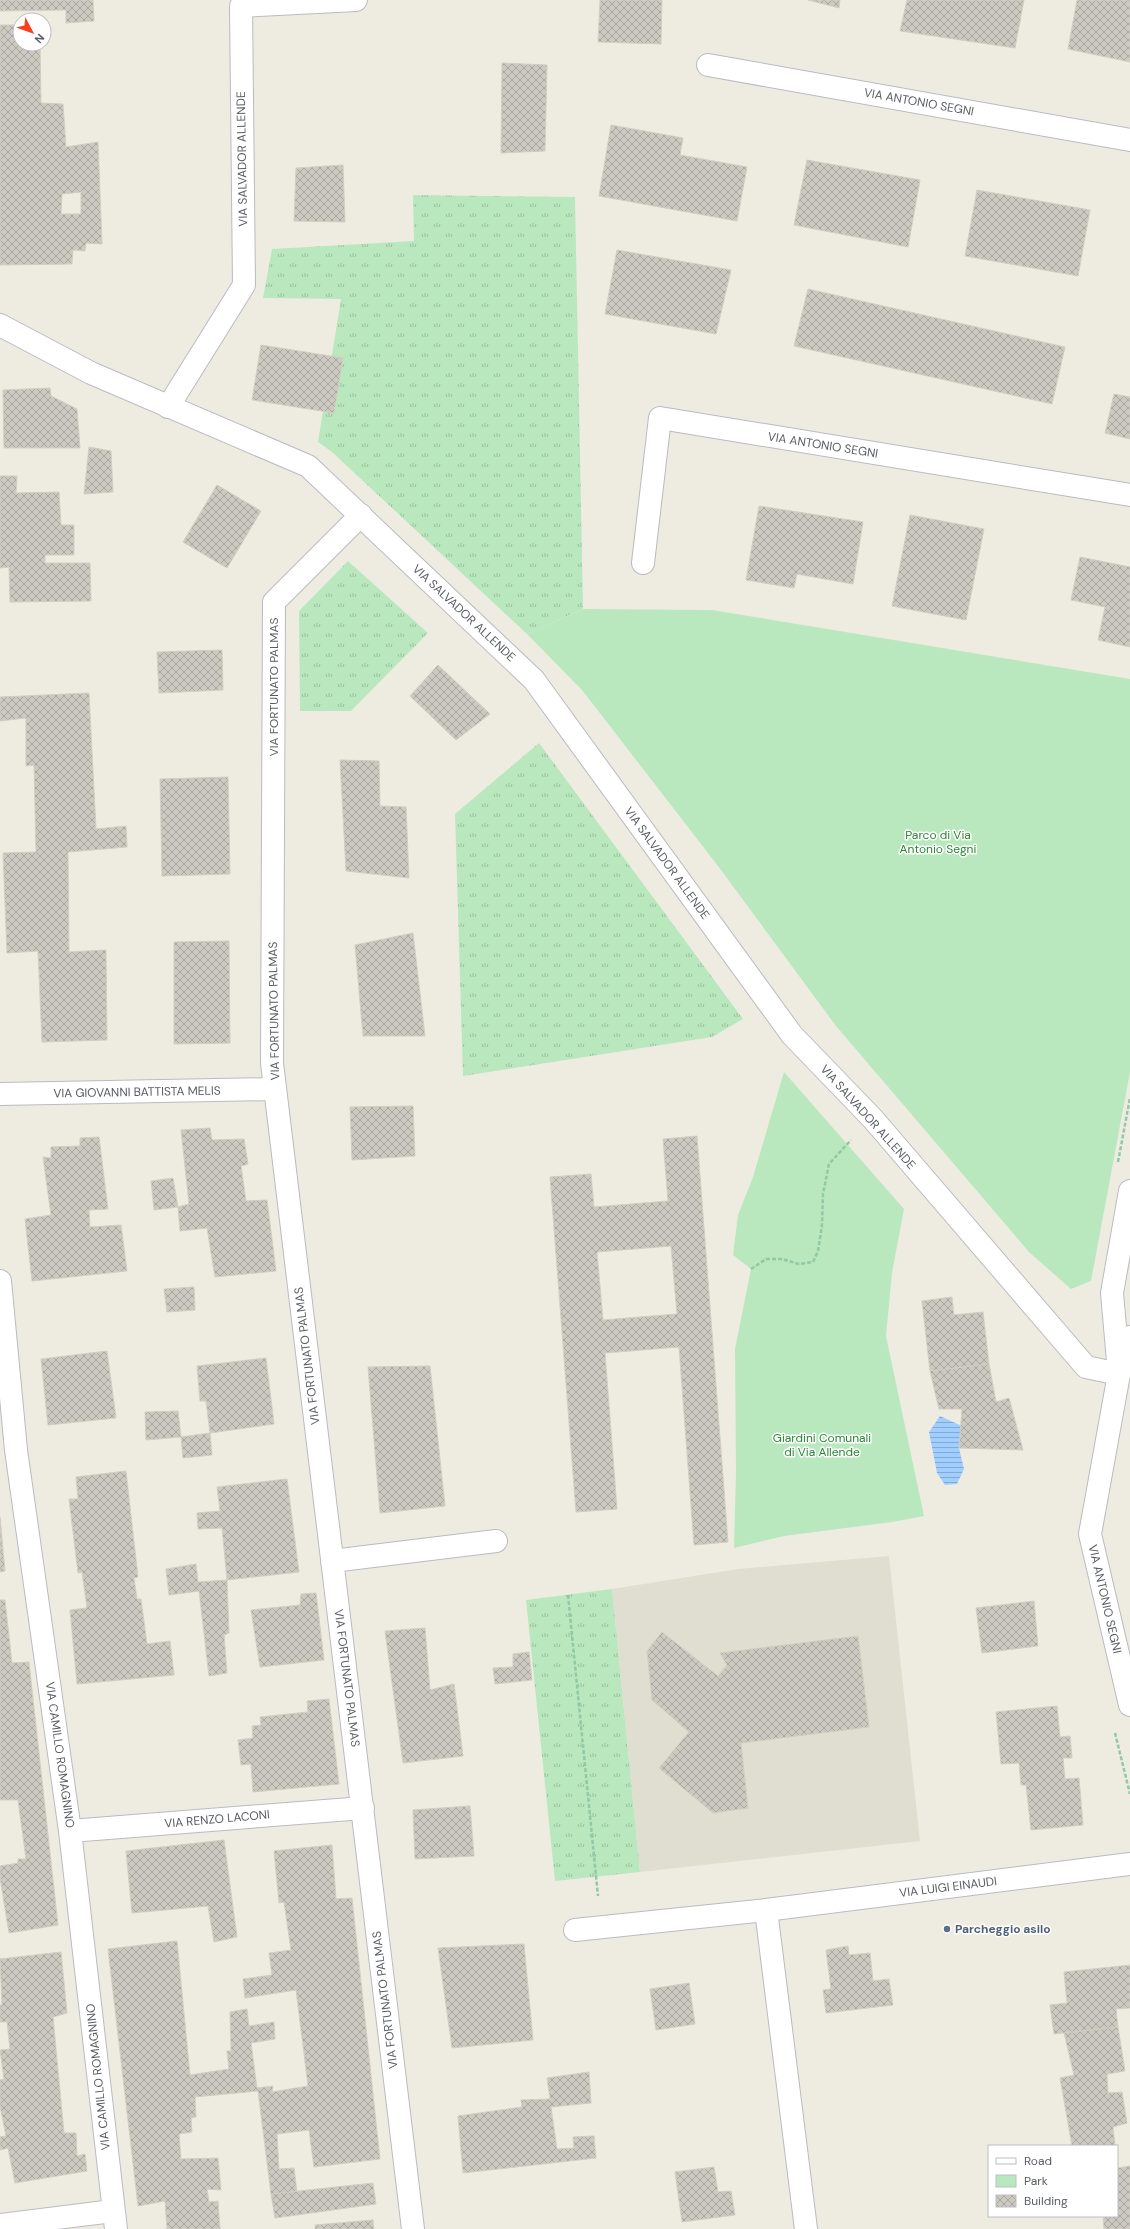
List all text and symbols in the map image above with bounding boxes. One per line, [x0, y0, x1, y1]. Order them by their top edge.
north arrow [12, 12, 52, 52]
text: N [32, 31, 47, 46]
street label: VIA ANTONIO SEGNI [863, 84, 975, 120]
street label: VIA SALVADOR ALLENDE [233, 91, 251, 227]
street label: VIA ANTONIO SEGNI [767, 428, 879, 462]
street label: VIA SALVADOR ALLENDE [409, 561, 519, 665]
street label: VIA FORTUNATO PALMAS [266, 618, 282, 756]
street label: VIA SALVADOR ALLENDE [621, 804, 713, 923]
park label: Parco di Via Antonio Segni [900, 827, 977, 857]
street label: VIA FORTUNATO PALMAS [265, 941, 283, 1080]
street label: VIA SALVADOR ALLENDE [817, 1061, 919, 1173]
street label: VIA GIOVANNI BATTISTA MELIS [53, 1083, 221, 1101]
street label: VIA FORTUNATO PALMAS [291, 1286, 323, 1426]
park label: Giardini Comunali di Via Allende [773, 1430, 871, 1460]
street label: VIA ANTONIO SEGNI [1085, 1543, 1125, 1655]
street label: VIA FORTUNATO PALMAS [331, 1608, 363, 1748]
street label: VIA CAMILLO ROMAGNINO [42, 1681, 78, 1829]
street label: VIA RENZO LACONI [164, 1806, 270, 1832]
street label: VIA LUIGI EINAUDI [898, 1873, 998, 1901]
place label: Parcheggio asilo [955, 1921, 1051, 1937]
marker: Parcheggio asilo [942, 1924, 952, 1934]
street label: VIA FORTUNATO PALMAS [369, 1930, 401, 2070]
street label: VIA CAMILLO ROMAGNINO [82, 2003, 114, 2151]
legend [988, 2145, 1118, 2217]
text: Road [1024, 2153, 1052, 2169]
text: Park [1024, 2173, 1048, 2189]
text: Building [1024, 2193, 1068, 2209]

